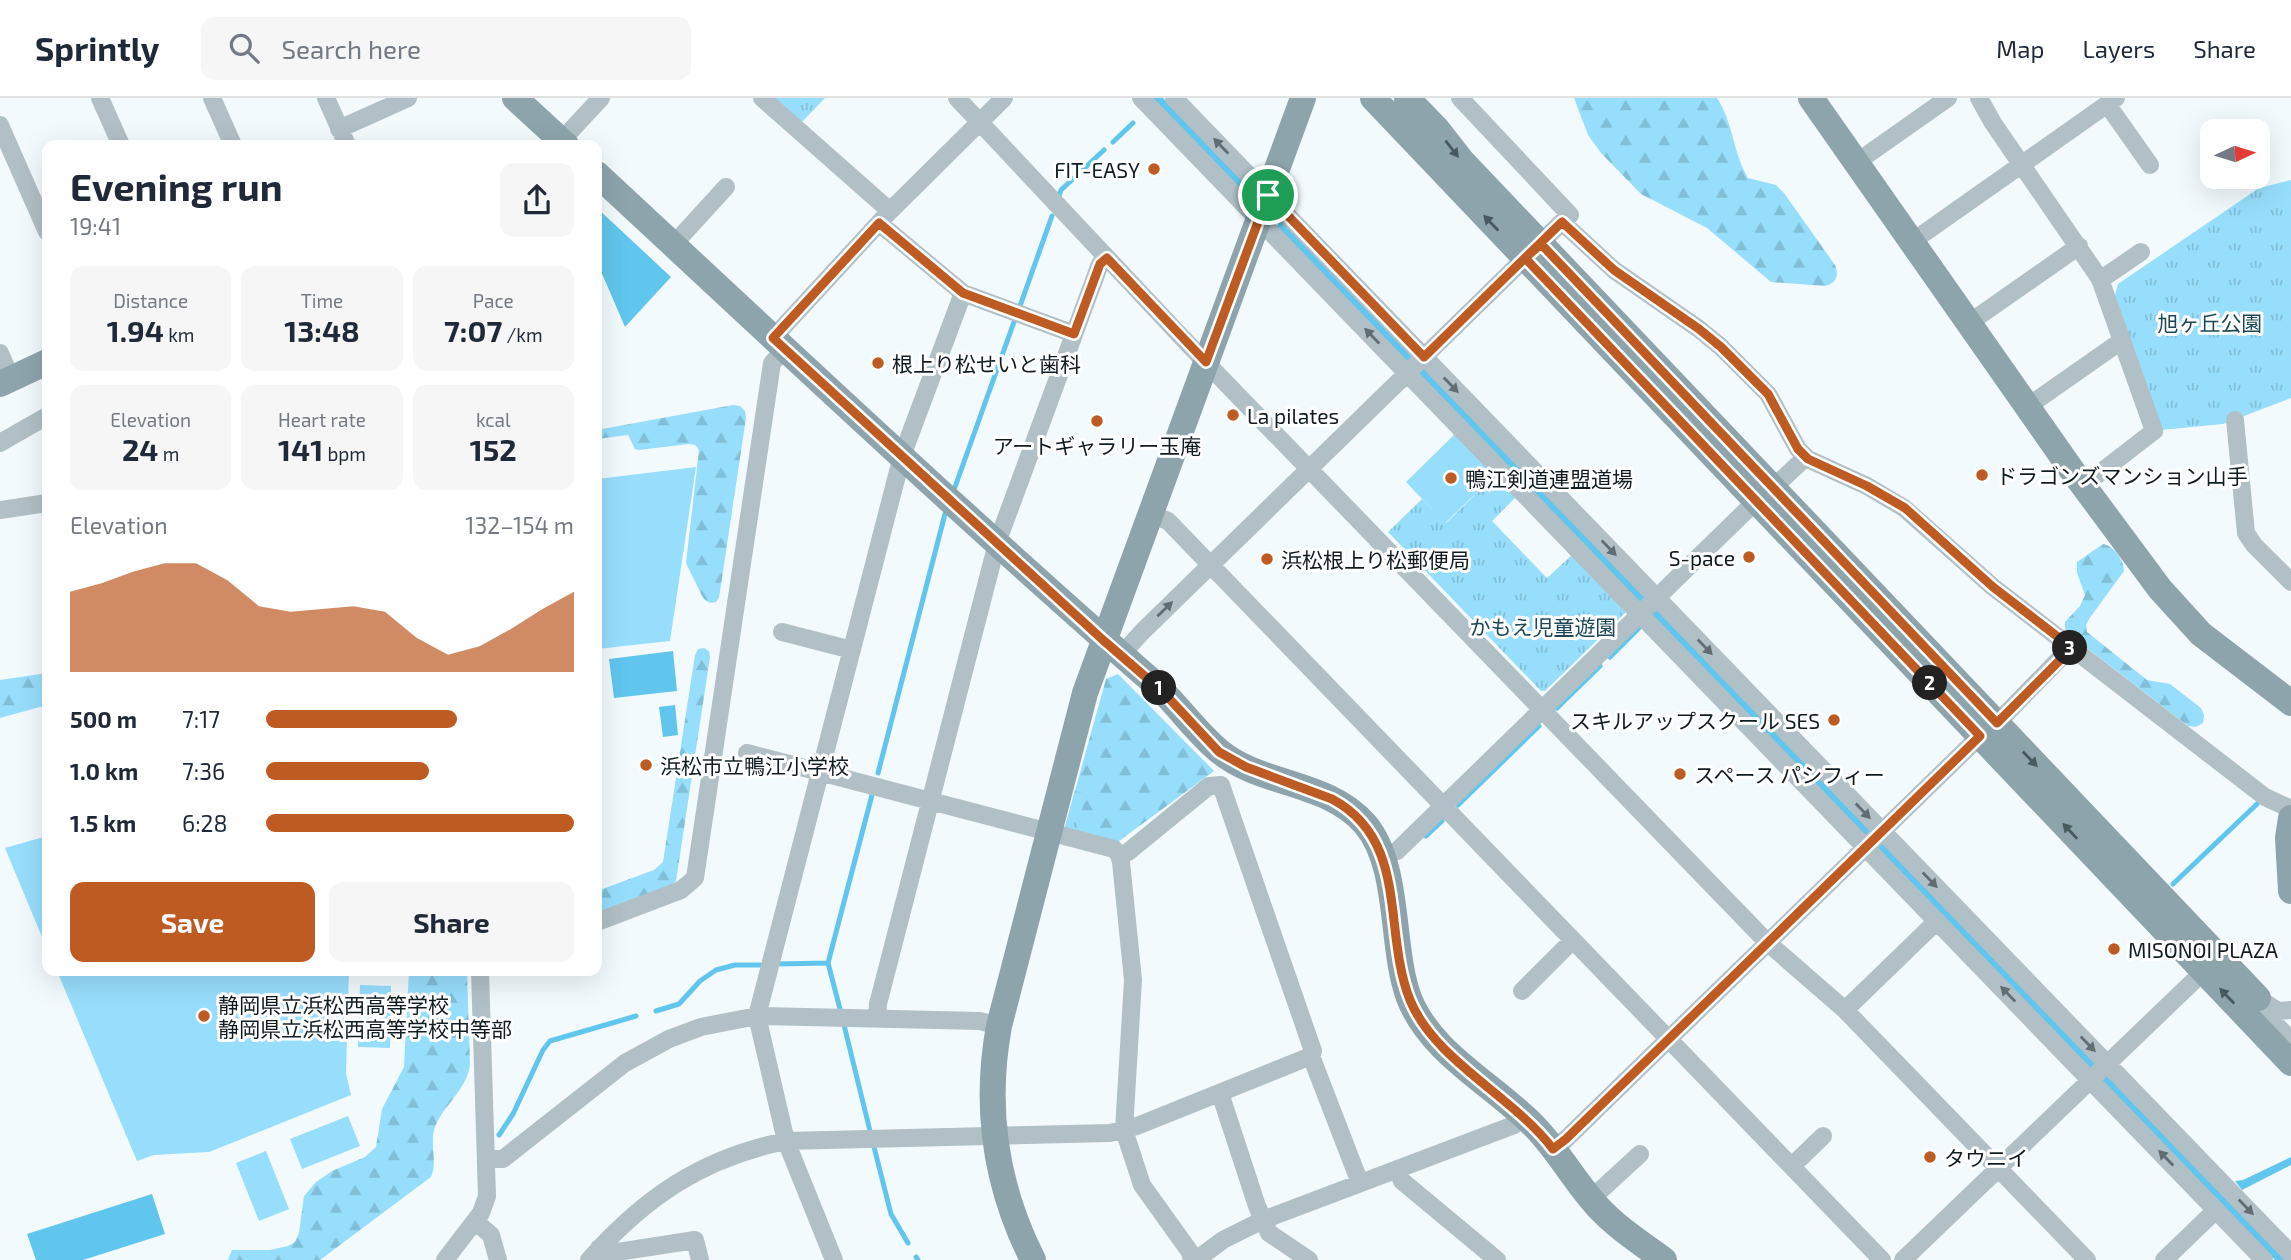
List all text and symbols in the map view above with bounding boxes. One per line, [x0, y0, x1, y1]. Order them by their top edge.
search box [201, 17, 691, 80]
text: Sprintly [35, 28, 159, 68]
icon: search [225, 29, 263, 67]
text: Search here [281, 33, 421, 64]
text: Map [1996, 34, 2044, 63]
text: Layers [2082, 34, 2155, 63]
text: Share [2193, 34, 2256, 63]
north arrow [2200, 119, 2270, 189]
map controls [2200, 119, 2270, 189]
one-way arrow [1212, 138, 1229, 155]
one-way arrow [1445, 140, 1459, 158]
place label: FIT-EASY [1054, 157, 1140, 182]
marker: FIT-EASY [1146, 161, 1162, 177]
text: Evening run [70, 163, 283, 209]
button: share [500, 163, 574, 237]
pin [1238, 165, 1298, 225]
icon: arrive [1249, 176, 1287, 214]
text: 19:41 [70, 212, 121, 240]
one-way arrow [1483, 214, 1500, 231]
text: Distance [113, 289, 188, 312]
text: Time [301, 289, 343, 312]
text: Pace [473, 289, 514, 312]
park label: 旭ヶ丘公園 [2158, 310, 2263, 335]
text: 1.94 [107, 312, 164, 348]
text: 13:48 [284, 312, 360, 348]
text: 7:07 [444, 312, 502, 348]
text: km [164, 323, 194, 346]
text: /km [502, 323, 543, 346]
one-way arrow [1364, 328, 1380, 345]
place label: 根上り松せいと歯科 [892, 351, 1081, 376]
marker: 根上り松せいと歯科 [870, 355, 886, 371]
one-way arrow [1443, 376, 1460, 393]
place label: La pilates [1247, 403, 1339, 428]
marker: La pilates [1225, 407, 1241, 423]
text: Elevation [110, 408, 191, 431]
text: Heart rate [278, 408, 366, 431]
text: kcal [476, 408, 511, 431]
marker: アートギャラリー玉庵 [1089, 413, 1105, 429]
text: 24 [122, 431, 158, 467]
text: 141 [278, 431, 323, 467]
text: 152 [470, 431, 517, 467]
place label: アートギャラリー玉庵 [993, 433, 1201, 458]
text: m [158, 442, 179, 465]
text: bpm [323, 442, 366, 465]
place label: ドラゴンズマンション山手 [1996, 463, 2248, 488]
place label: 鴨江剣道連盟道場 [1465, 466, 1633, 491]
marker: ドラゴンズマンション山手 [1974, 467, 1990, 483]
marker: 鴨江剣道連盟道場 [1443, 470, 1459, 486]
text: Elevation [70, 511, 168, 539]
text: 132–154 m [465, 511, 574, 539]
one-way arrow [1601, 539, 1617, 556]
place label: S-pace [1669, 545, 1735, 570]
place label: 浜松根上り松郵便局 [1281, 547, 1470, 572]
marker: S-pace [1741, 549, 1757, 565]
marker: 浜松根上り松郵便局 [1259, 551, 1275, 567]
one-way arrow [1156, 602, 1173, 618]
park label: かもえ児童遊園 [1470, 614, 1617, 639]
pin: 3 [2052, 630, 2088, 666]
text: 3 [2064, 636, 2075, 659]
one-way arrow [1696, 638, 1712, 655]
pin: 2 [1912, 666, 1948, 700]
pin: 1 [1142, 670, 1176, 706]
text: 2 [1924, 671, 1935, 694]
text: 1 [1154, 676, 1163, 699]
text: 500 m [70, 705, 137, 733]
text: 7:17 [182, 705, 220, 733]
place label: スキルアップスクール SES [1570, 708, 1820, 733]
marker: スキルアップスクール SES [1826, 712, 1842, 728]
one-way arrow [2022, 750, 2039, 767]
place label: 浜松市立鴨江小学校 [660, 753, 849, 778]
text: 1.0 km [70, 757, 138, 785]
text: 7:36 [182, 757, 225, 785]
marker: 浜松市立鴨江小学校 [638, 757, 654, 773]
place label: スペース パシフィー [1694, 762, 1885, 787]
marker: スペース パシフィー [1672, 766, 1688, 782]
one-way arrow [1854, 802, 1871, 819]
text: 1.5 km [70, 809, 136, 837]
text: 6:28 [182, 809, 227, 837]
one-way arrow [2063, 823, 2079, 840]
one-way arrow [1921, 871, 1937, 888]
button: Save [70, 882, 315, 962]
button: Share [329, 882, 574, 962]
place label: MISONOI PLAZA [2128, 937, 2278, 962]
marker: MISONOI PLAZA [2106, 941, 2122, 957]
one-way arrow [1999, 986, 2016, 1003]
one-way arrow [2220, 988, 2236, 1005]
place label: 静岡県立浜松西高等学校 静岡県立浜松西高等学校中等部 [218, 992, 512, 1041]
marker: 静岡県立浜松西高等学校 静岡県立浜松西高等学校中等部 [196, 1008, 212, 1024]
one-way arrow [2079, 1035, 2096, 1052]
place label: タウニイ [1944, 1145, 2028, 1170]
marker: タウニイ [1922, 1149, 1938, 1165]
one-way arrow [2158, 1150, 2174, 1167]
one-way arrow [2237, 1198, 2253, 1215]

